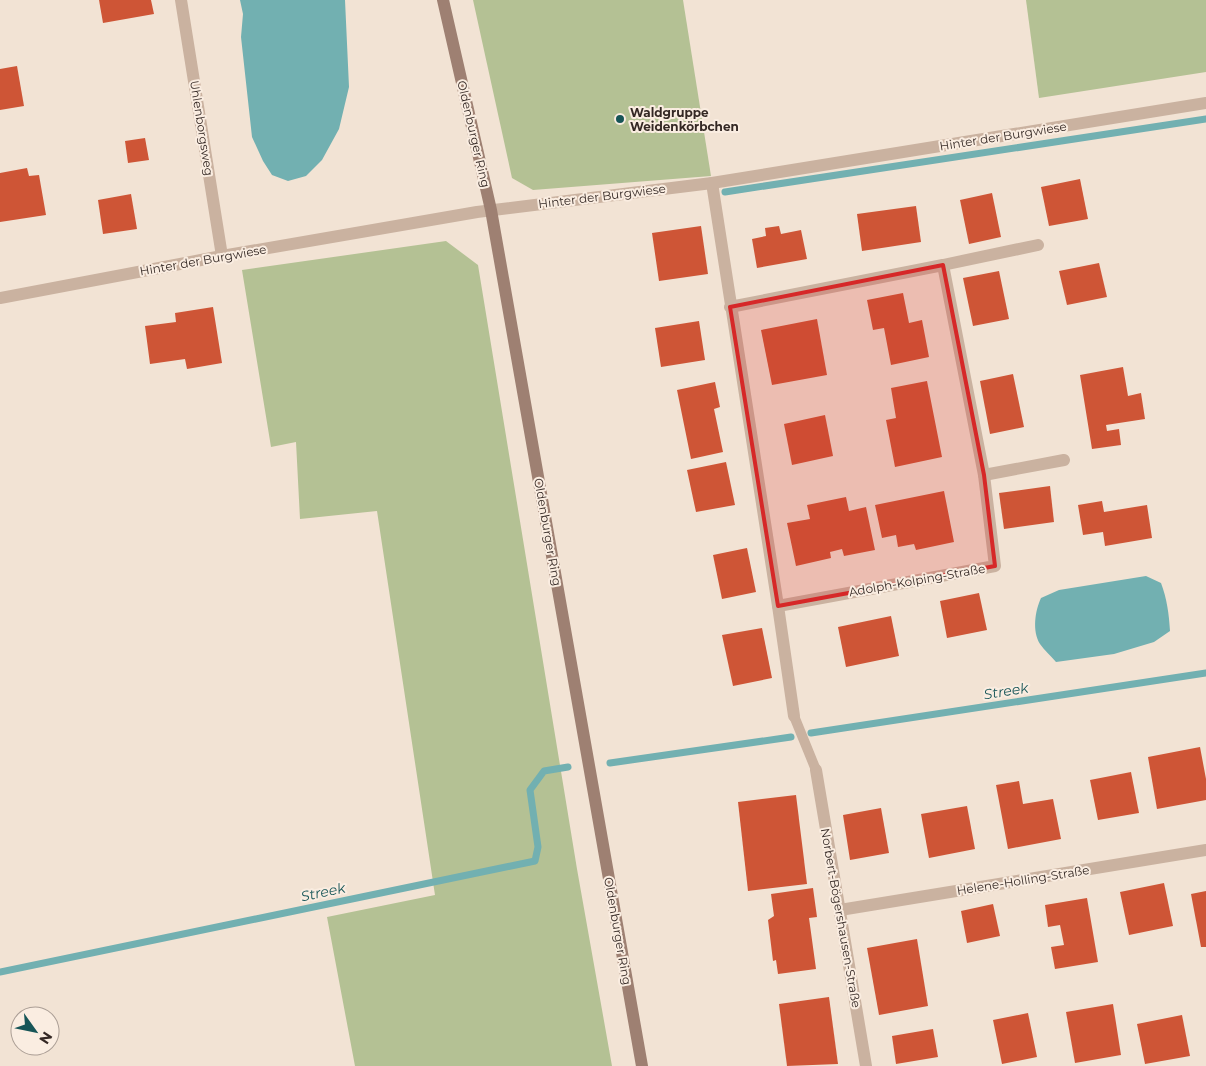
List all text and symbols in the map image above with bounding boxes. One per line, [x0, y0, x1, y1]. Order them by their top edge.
street label: Uhlenborgsweg [187, 79, 217, 177]
street label: Oldenburger Ring [454, 79, 494, 189]
place label: Waldgruppe Weidenkörbchen [630, 105, 739, 134]
marker: Waldgruppe Weidenkörbchen [614, 113, 626, 125]
street label: Hinter der Burgwiese [938, 119, 1068, 153]
street label: Hinter der Burgwiese [537, 181, 667, 211]
street label: Hinter der Burgwiese [138, 241, 268, 279]
street label: Oldenburger Ring [531, 477, 565, 587]
street label: Adolph-Kolping-Straße [848, 561, 986, 599]
water label: Streek [982, 678, 1030, 703]
street label: Norbert-Bögershausen-Straße [818, 827, 864, 1009]
street label: Helene-Holling-Straße [956, 862, 1090, 898]
street label: Oldenburger Ring [601, 876, 635, 986]
water label: Streek [299, 878, 348, 905]
north arrow [10, 1006, 60, 1056]
text: N [35, 1028, 57, 1048]

